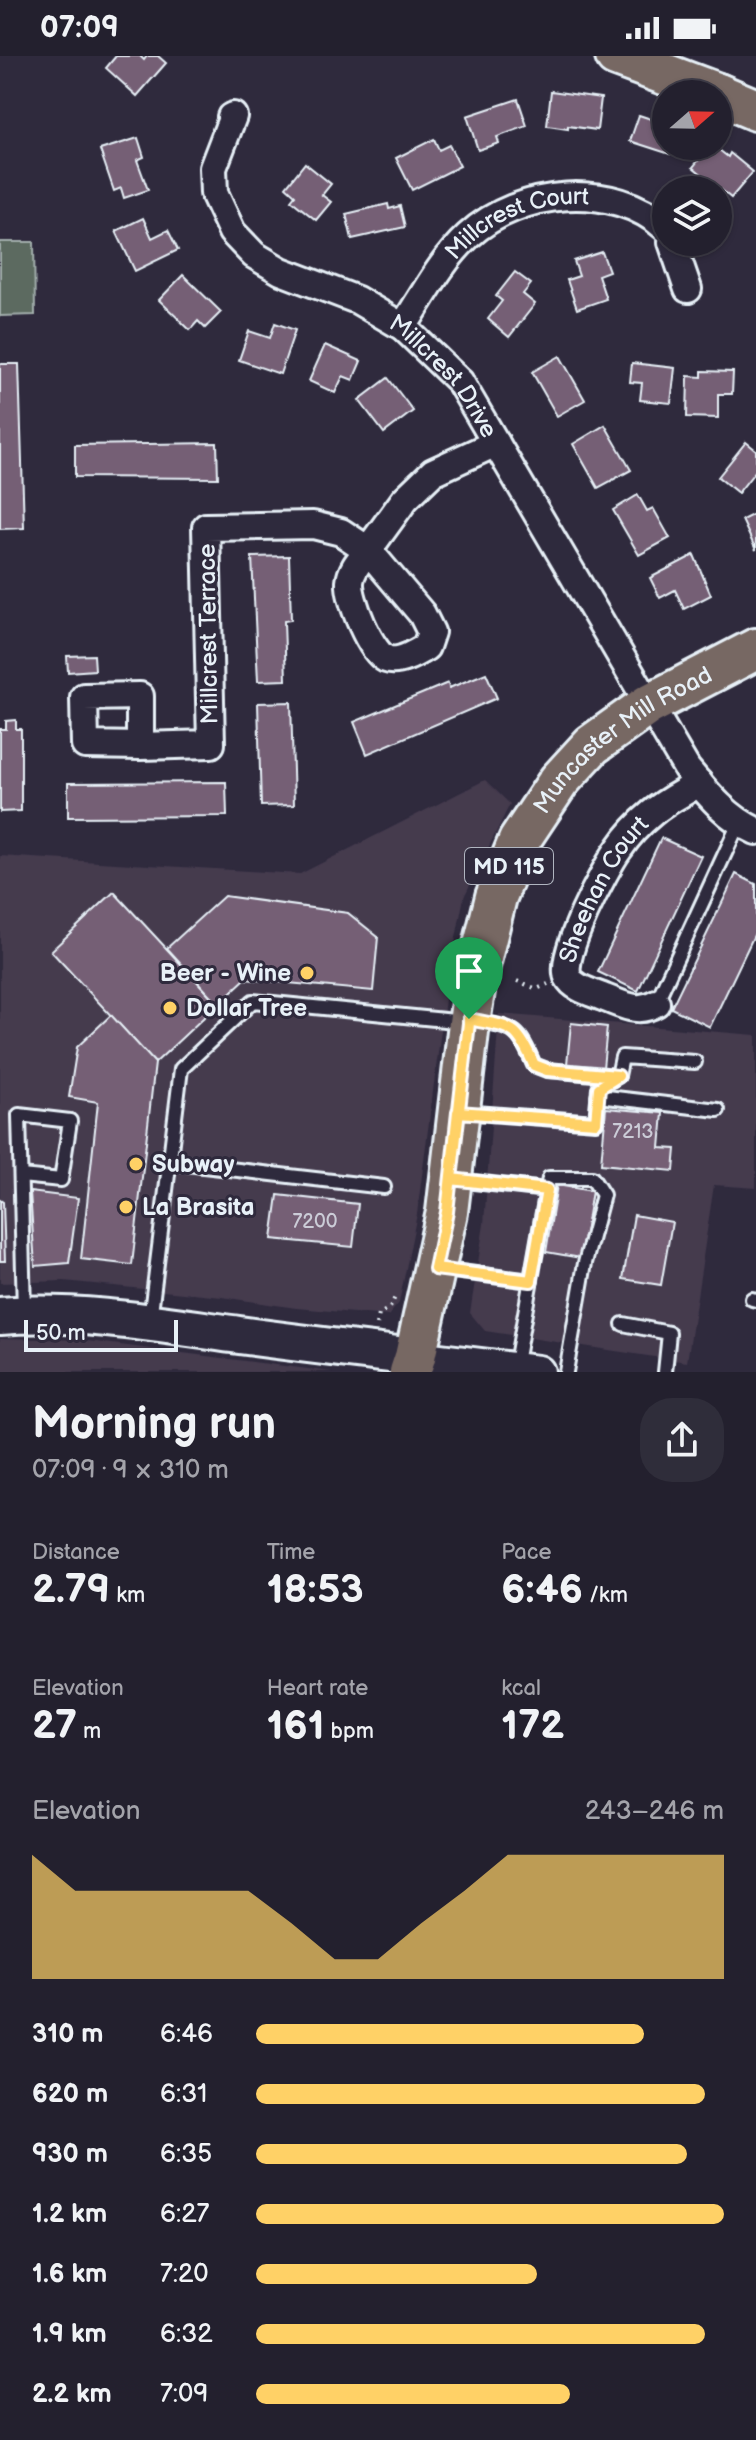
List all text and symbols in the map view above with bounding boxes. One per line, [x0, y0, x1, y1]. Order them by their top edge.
text: 07:09 [40, 10, 119, 46]
north arrow [652, 80, 732, 160]
map controls [652, 80, 732, 256]
button: layers [652, 176, 732, 256]
street label: Millcrest Court [439, 182, 591, 266]
street label: Millcrest Drive [384, 308, 504, 443]
street label: Millcrest Terrace [192, 543, 225, 725]
street label: Muncaster Mill Road [527, 660, 717, 819]
street label: Sheehan Court [553, 809, 655, 966]
road number: MD 115 [465, 848, 553, 884]
pin [435, 937, 503, 1019]
icon: arrive [447, 949, 491, 993]
place label: Beer - Wine [160, 959, 291, 988]
marker: Beer - Wine [298, 964, 316, 982]
place label: Dollar Tree [186, 994, 307, 1023]
marker: Dollar Tree [161, 999, 179, 1017]
house number: 7213 [612, 1120, 654, 1144]
place label: Subway [152, 1150, 234, 1179]
marker: Subway [127, 1155, 145, 1173]
place label: La Brasita [142, 1193, 255, 1222]
marker: La Brasita [117, 1198, 135, 1216]
house number: 7200 [292, 1210, 338, 1234]
scale bar [24, 1316, 178, 1352]
text: 50 m [36, 1320, 86, 1347]
text: Morning run [32, 1398, 276, 1451]
button: share [640, 1398, 724, 1482]
text: 07:09 · 9 × 310 m [32, 1455, 229, 1486]
text: Distance [32, 1539, 120, 1566]
text: Time [267, 1539, 315, 1566]
text: Pace [501, 1539, 552, 1566]
text: 2.79 [32, 1566, 110, 1614]
text: 18:53 [267, 1566, 364, 1614]
text: 6:46 [501, 1566, 583, 1614]
text: km [110, 1582, 145, 1609]
text: /km [583, 1582, 628, 1609]
text: Elevation [32, 1675, 124, 1702]
text: Heart rate [267, 1675, 368, 1702]
text: kcal [501, 1675, 541, 1702]
text: 27 [32, 1702, 77, 1750]
text: 161 [267, 1702, 325, 1750]
text: 172 [501, 1702, 564, 1750]
text: m [77, 1718, 101, 1745]
text: bpm [325, 1718, 374, 1745]
text: Elevation [32, 1796, 140, 1827]
text: 243–246 m [585, 1796, 724, 1827]
text: 310 m [32, 2019, 104, 2050]
text: 6:46 [160, 2019, 213, 2050]
text: 620 m [32, 2079, 108, 2110]
text: 6:31 [160, 2079, 207, 2110]
text: 930 m [32, 2139, 108, 2170]
text: 6:35 [160, 2139, 212, 2170]
text: 1.2 km [32, 2199, 107, 2230]
text: 6:27 [160, 2199, 209, 2230]
text: 1.6 km [32, 2259, 107, 2290]
text: 7:20 [160, 2259, 209, 2290]
text: 1.9 km [32, 2319, 107, 2350]
text: 6:32 [160, 2319, 212, 2350]
text: 2.2 km [32, 2379, 112, 2410]
text: 7:09 [160, 2379, 208, 2410]

